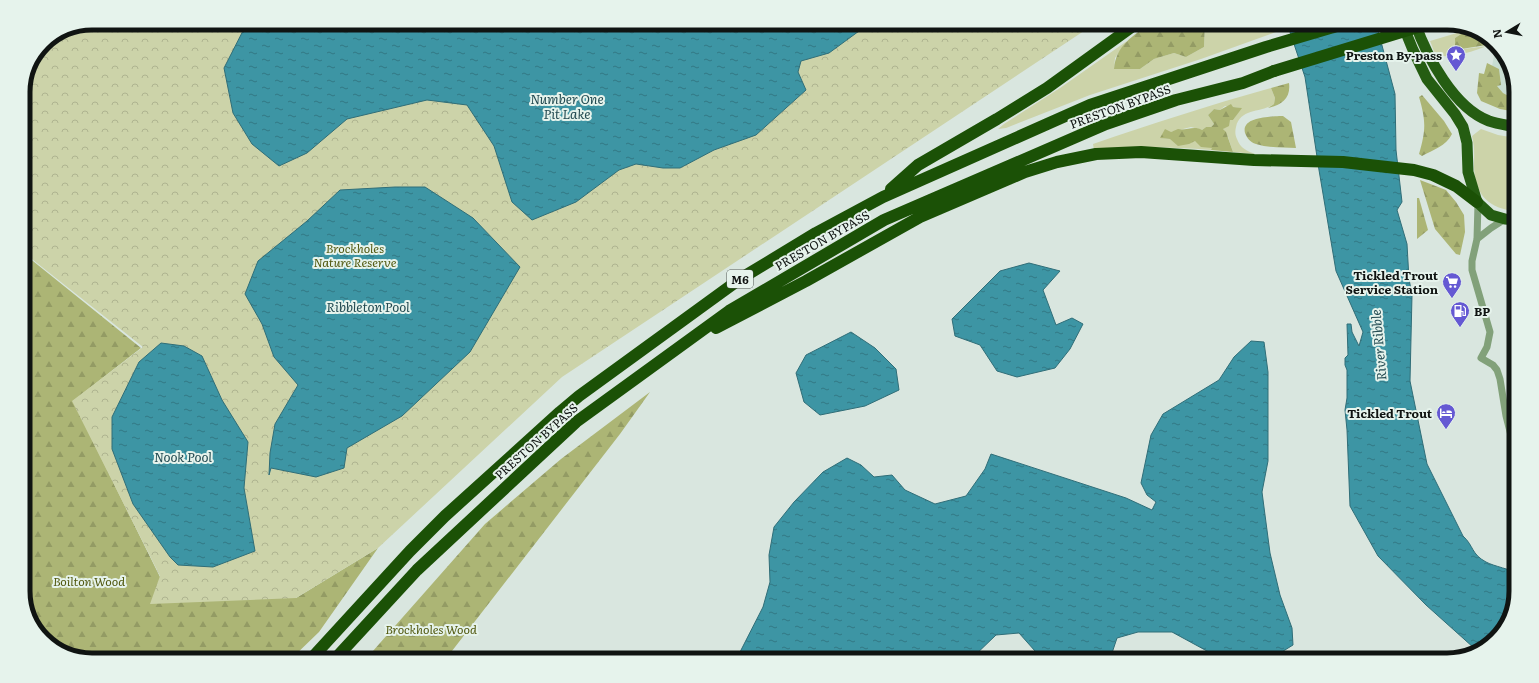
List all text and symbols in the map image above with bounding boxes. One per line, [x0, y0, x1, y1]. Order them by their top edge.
north arrow [1487, 12, 1527, 52]
text: N [1487, 28, 1505, 40]
place icon: Preston By-pass [1445, 44, 1467, 72]
place label: Preston By-pass [1346, 46, 1442, 64]
street label: PRESTON BYPASS [1067, 79, 1173, 133]
water label: Number One Pit Lake [530, 89, 604, 123]
street label: PRESTON BYPASS [771, 206, 873, 274]
park label: Brockholes Nature Reserve [314, 239, 397, 271]
place label: Tickled Trout Service Station [1346, 266, 1439, 298]
road number: M6 [727, 270, 753, 288]
supermarket icon: Tickled Trout Service Station [1441, 271, 1463, 299]
water label: Ribbleton Pool [326, 297, 410, 316]
fuel station icon: BP [1449, 300, 1471, 328]
place label: BP [1474, 302, 1490, 320]
water label: River Ribble [1365, 309, 1391, 381]
street label: PRESTON BYPASS [490, 399, 582, 483]
hotel icon: Tickled Trout [1435, 402, 1457, 430]
place label: Tickled Trout [1347, 404, 1433, 422]
water label: Nook Pool [154, 447, 212, 466]
park label: Boilton Wood [53, 572, 125, 590]
park label: Brockholes Wood [385, 620, 477, 638]

